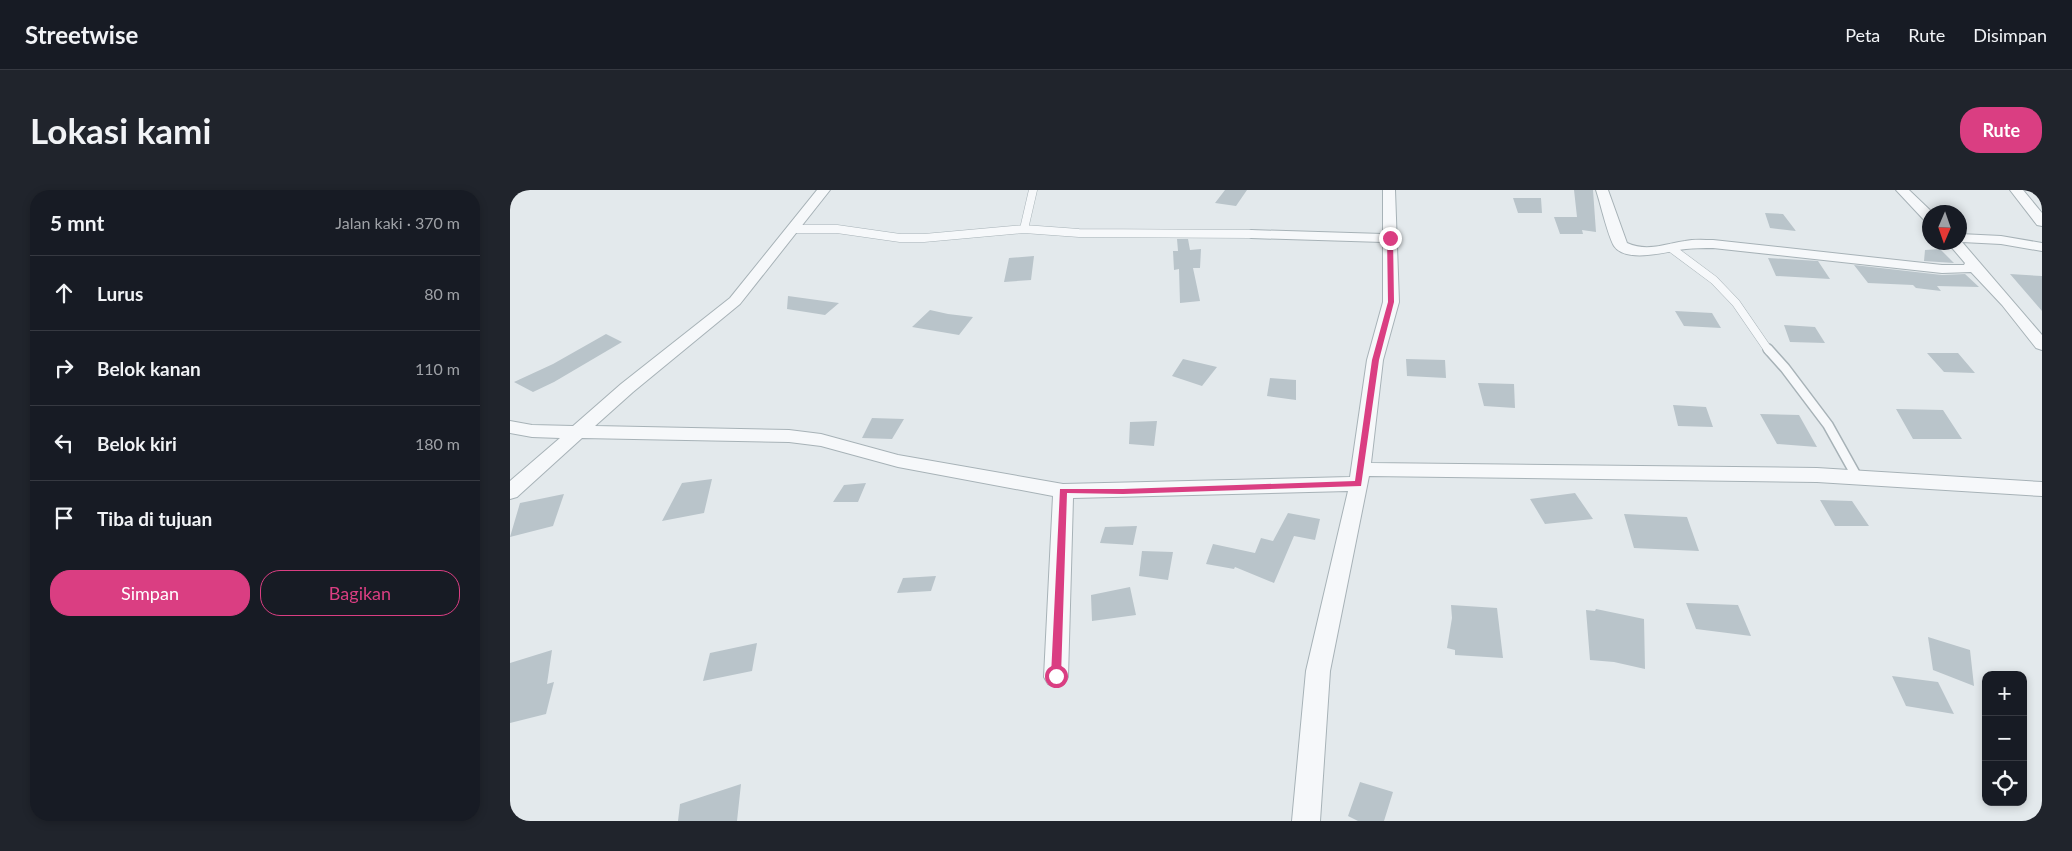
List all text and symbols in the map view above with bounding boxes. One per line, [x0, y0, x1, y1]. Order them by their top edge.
text: Streetwise [25, 20, 138, 49]
text: Peta [1845, 24, 1880, 46]
text: Rute [1908, 24, 1945, 46]
text: Disimpan [1973, 24, 2047, 46]
button: Rute [1960, 107, 2042, 153]
text: Lokasi kami [30, 109, 211, 151]
north arrow [1922, 205, 1967, 250]
text: 5 mnt [50, 210, 104, 235]
text: Jalan kaki · 370 m [335, 213, 460, 232]
route end [1379, 227, 1402, 250]
icon: ahead [50, 279, 78, 307]
text: Lurus [97, 282, 143, 305]
text: 80 m [424, 284, 460, 303]
icon: right [50, 354, 78, 382]
text: Belok kanan [97, 357, 201, 380]
text: 110 m [415, 359, 460, 378]
icon: left [50, 429, 78, 457]
text: Belok kiri [97, 432, 177, 455]
text: 180 m [415, 434, 460, 453]
icon: arrive [50, 504, 78, 532]
text: Tiba di tujuan [97, 507, 212, 530]
button: Simpan [50, 570, 250, 616]
button: Bagikan [260, 570, 460, 616]
route start [1045, 665, 1068, 688]
map controls [1982, 671, 2027, 806]
button: + [1982, 671, 2027, 716]
button: − [1982, 716, 2027, 761]
button: locate [1982, 761, 2027, 806]

